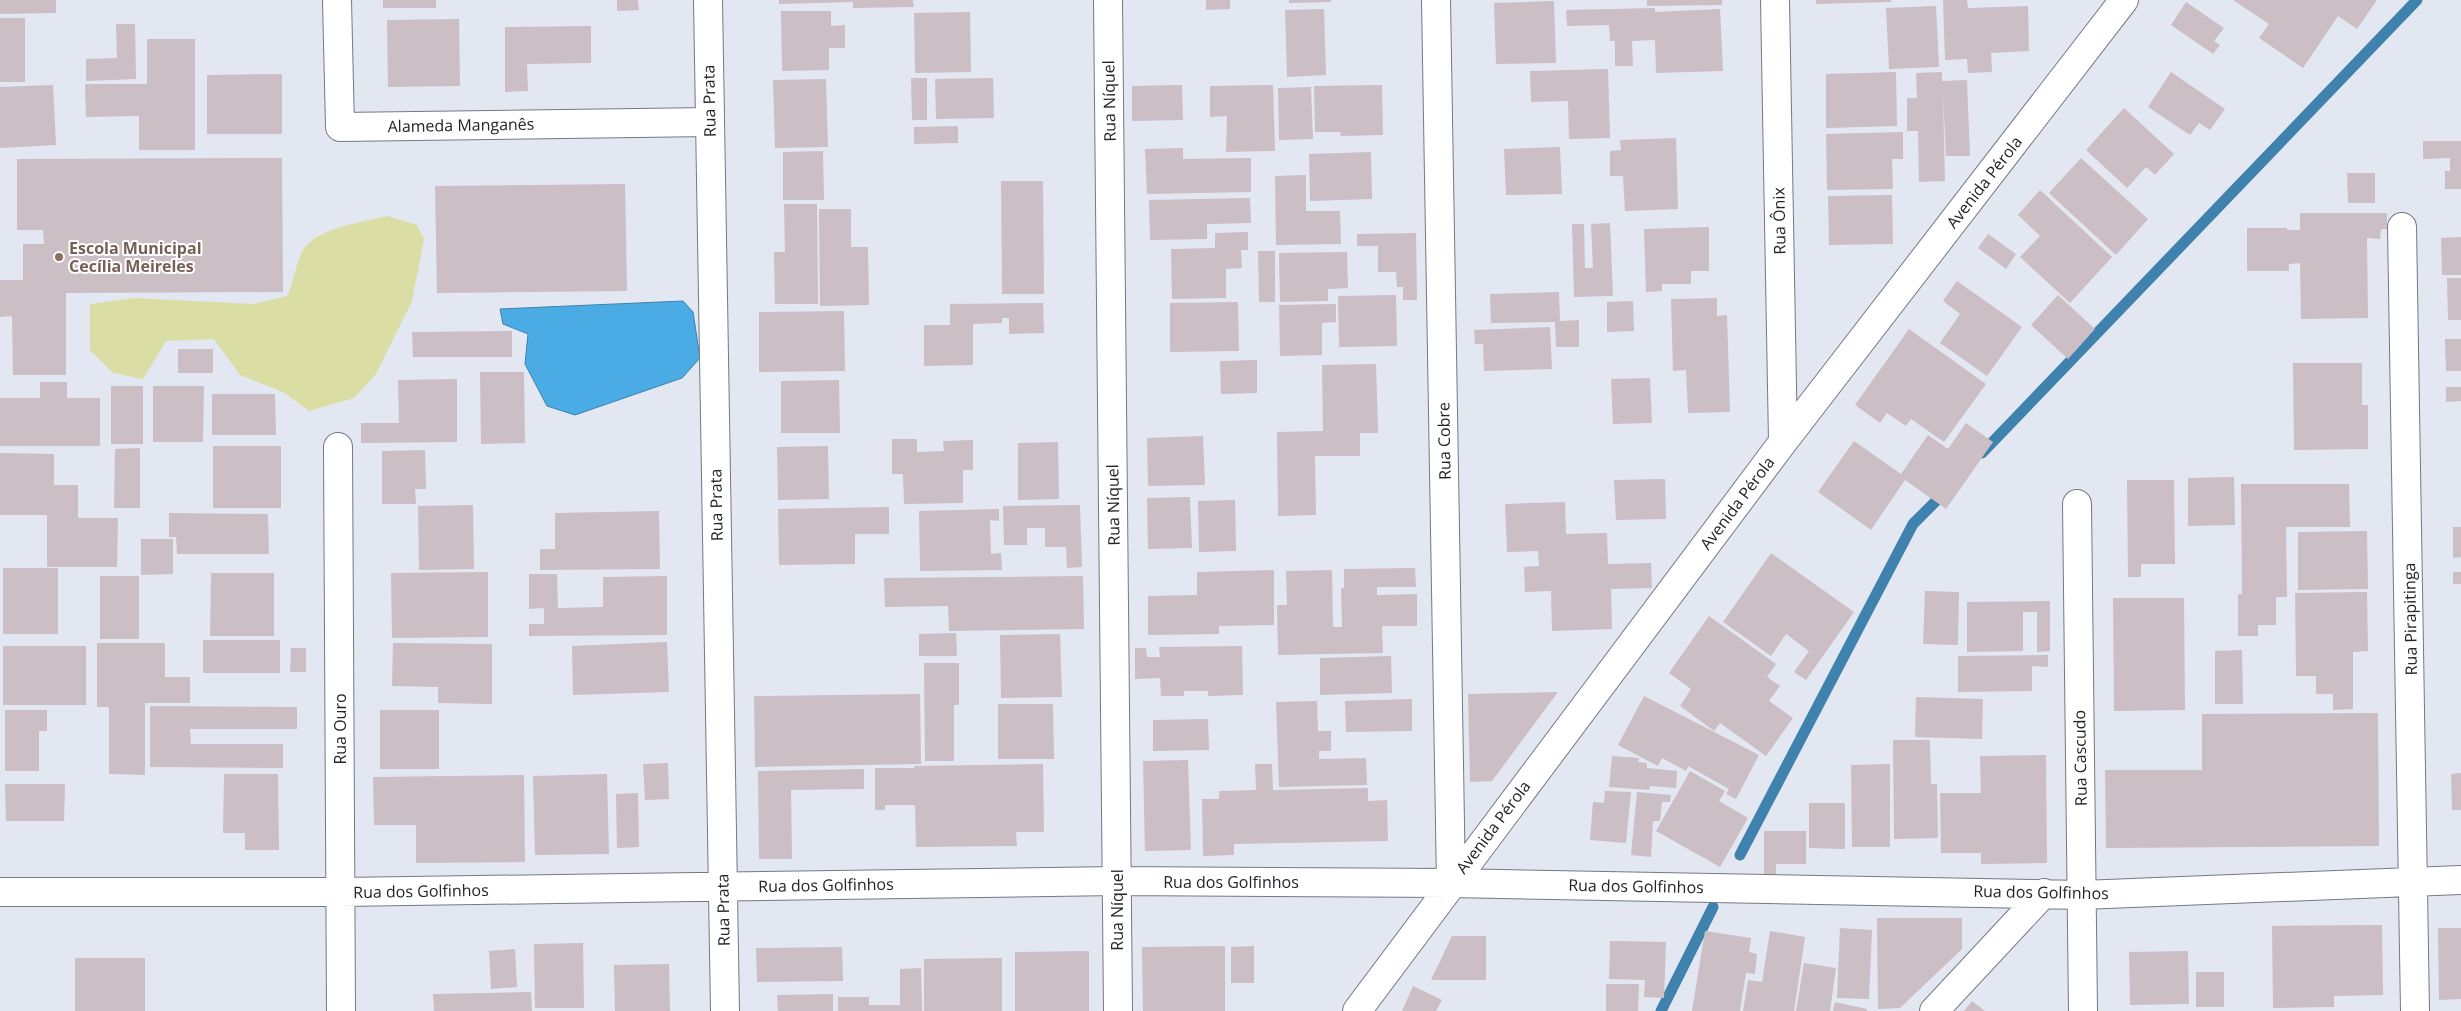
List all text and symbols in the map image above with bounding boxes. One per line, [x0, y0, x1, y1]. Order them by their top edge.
street label: Rua Níquel [1097, 60, 1121, 142]
street label: Rua Prata [697, 65, 721, 137]
street label: Alameda Manganês [387, 113, 535, 137]
street label: Avenida Pérola [1941, 131, 2027, 233]
street label: Rua Ônix [1767, 186, 1791, 255]
place label: Escola Municipal Cecília Meireles [69, 237, 202, 277]
marker: Escola Municipal Cecília Meireles [53, 251, 65, 263]
street label: Rua Cobre [1432, 402, 1456, 480]
street label: Avenida Pérola [1695, 452, 1779, 554]
street label: Rua Níquel [1101, 464, 1125, 546]
street label: Rua Prata [704, 469, 728, 541]
street label: Rua Pirapitinga [2398, 562, 2422, 676]
street label: Rua Ouro [329, 693, 351, 765]
street label: Rua Cascudo [2068, 710, 2092, 806]
street label: Avenida Pérola [1451, 776, 1535, 878]
street label: Rua Níquel [1106, 869, 1128, 951]
street label: Rua dos Golfinhos [1163, 871, 1299, 893]
street label: Rua dos Golfinhos [758, 873, 894, 897]
street label: Rua Prata [711, 874, 735, 946]
street label: Rua dos Golfinhos [1568, 874, 1704, 898]
street label: Rua dos Golfinhos [353, 879, 489, 903]
street label: Rua dos Golfinhos [1973, 880, 2109, 904]

